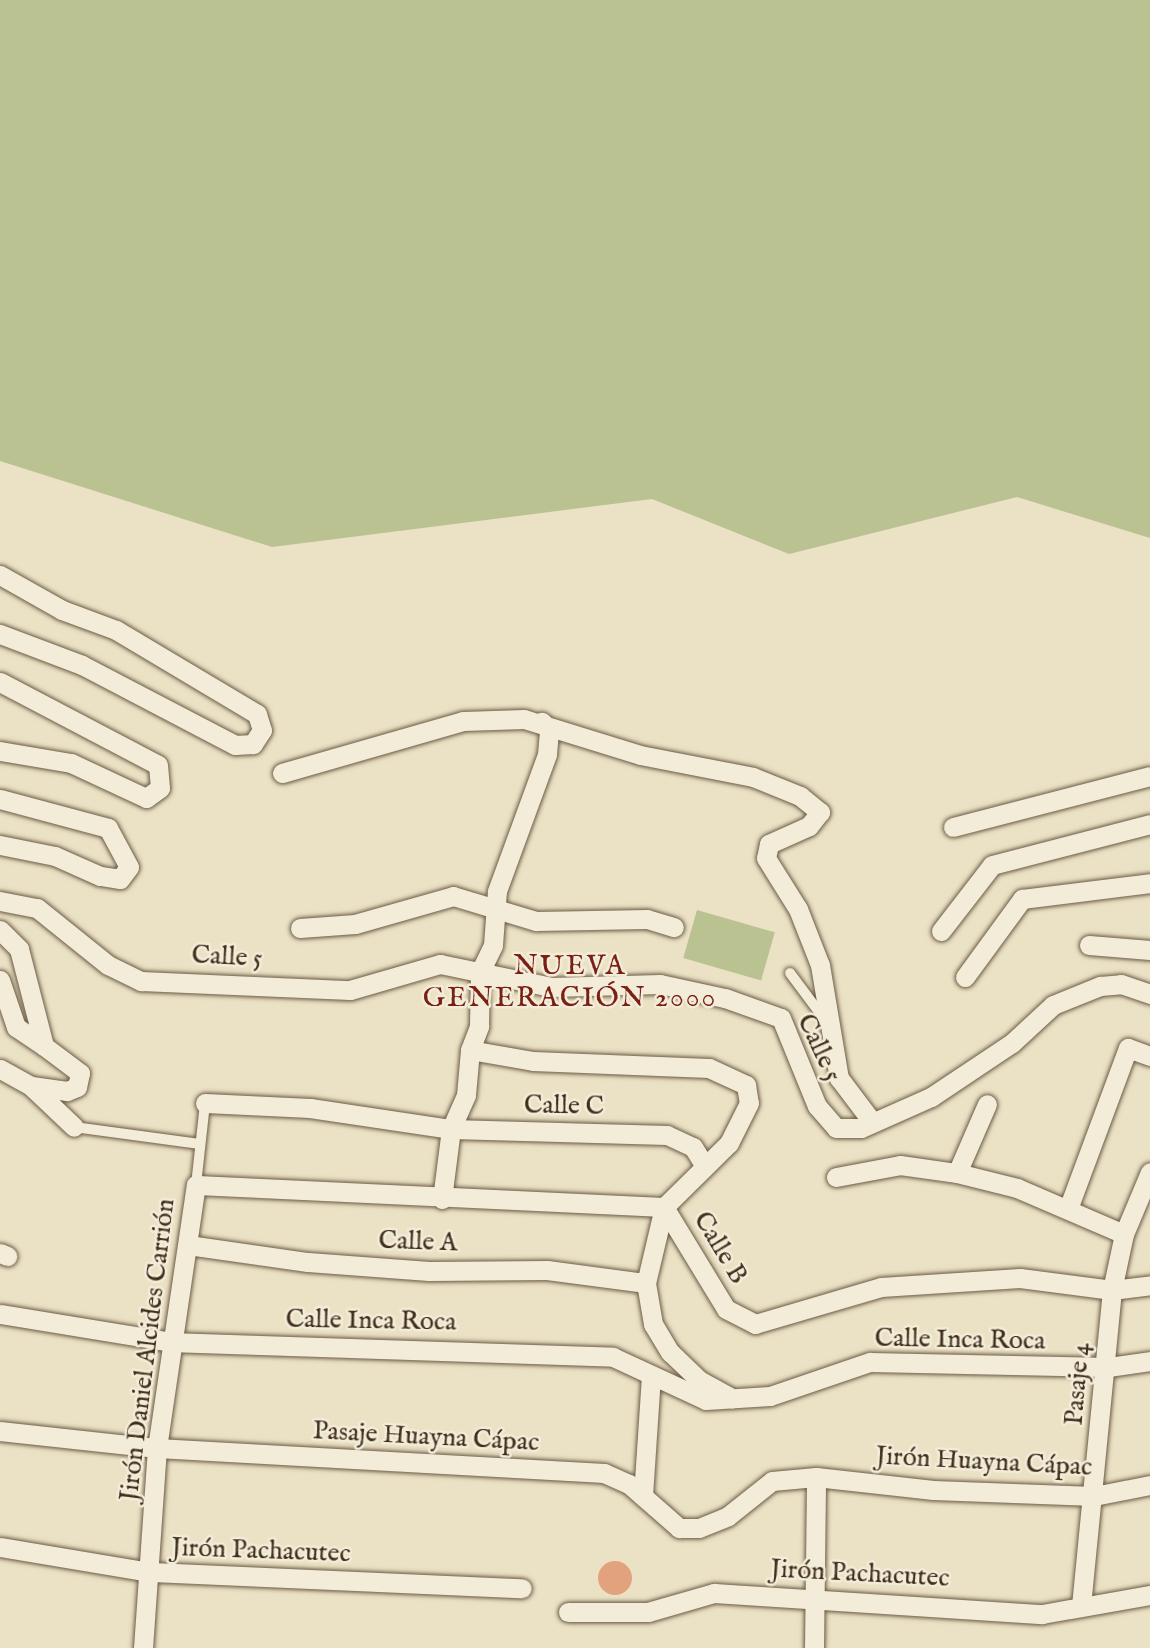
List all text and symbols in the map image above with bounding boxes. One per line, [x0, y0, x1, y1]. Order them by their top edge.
street label: Calle 5 [191, 940, 263, 974]
district label: NUEVA GENERACIÓN 2000 [425, 950, 715, 1016]
street label: Calle 5 [790, 1009, 848, 1087]
street label: Calle C [524, 1090, 604, 1122]
street label: Jirón Daniel Alcides Carrión [114, 1197, 182, 1503]
street label: Calle B [686, 1206, 754, 1290]
street label: Calle A [378, 1225, 458, 1259]
street label: Calle Inca Roca [285, 1304, 457, 1338]
street label: Calle Inca Roca [874, 1323, 1046, 1357]
street label: Pasaje 4 [1059, 1341, 1097, 1427]
street label: Pasaje Huayna Cápac [312, 1415, 540, 1459]
street label: Jirón Huayna Cápac [875, 1441, 1093, 1483]
street label: Jirón Pachacutec [171, 1532, 351, 1570]
street label: Jirón Pachacutec [770, 1554, 950, 1594]

